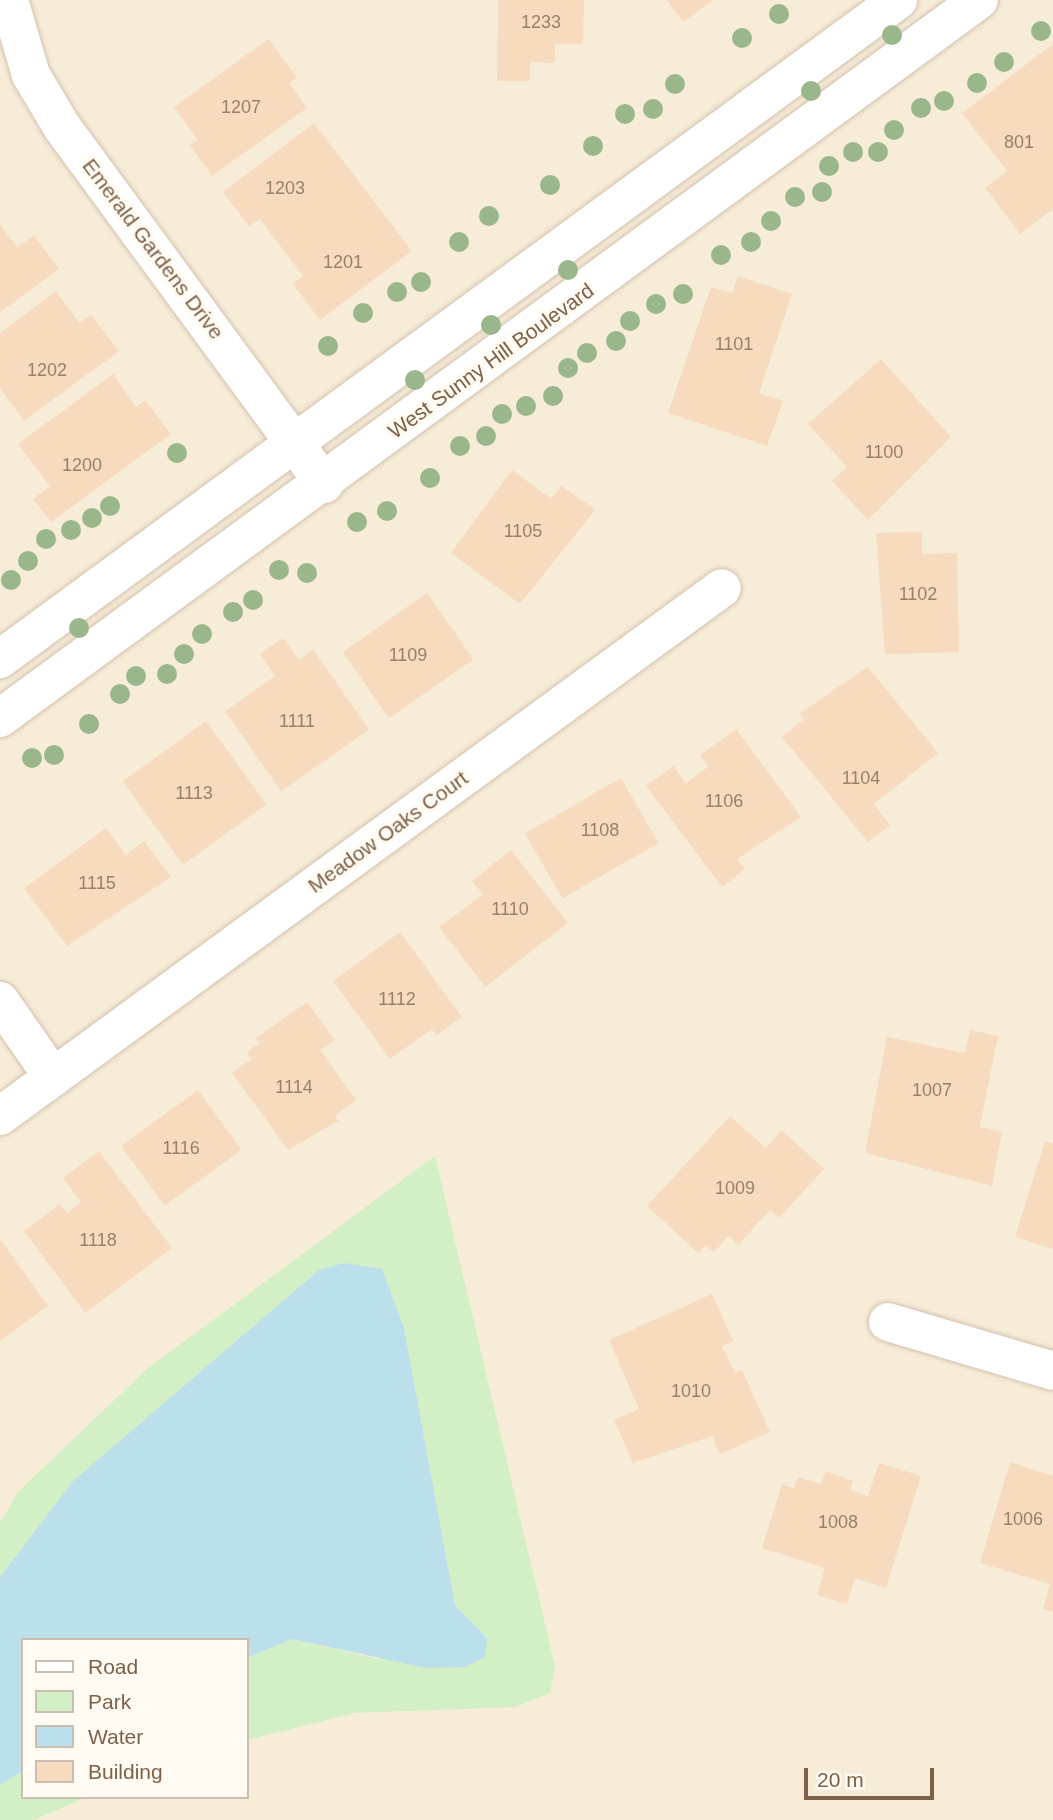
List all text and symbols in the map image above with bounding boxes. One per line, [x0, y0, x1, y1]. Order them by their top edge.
house number: 1233 [521, 11, 561, 33]
house number: 1207 [221, 96, 261, 118]
house number: 801 [1004, 131, 1034, 153]
street label: Emerald Gardens Drive [77, 154, 229, 344]
house number: 1203 [265, 177, 305, 199]
house number: 1201 [323, 251, 363, 273]
street label: West Sunny Hill Boulevard [383, 278, 599, 444]
house number: 1101 [715, 333, 753, 355]
house number: 1202 [27, 359, 67, 381]
house number: 1100 [865, 441, 903, 463]
house number: 1200 [62, 454, 102, 476]
house number: 1105 [504, 520, 542, 542]
house number: 1102 [899, 583, 937, 605]
house number: 1109 [389, 644, 427, 666]
house number: 1111 [279, 710, 315, 732]
street label: Meadow Oaks Court [303, 766, 473, 898]
house number: 1104 [842, 767, 880, 789]
house number: 1113 [175, 782, 213, 804]
house number: 1106 [705, 790, 743, 812]
house number: 1108 [581, 819, 619, 841]
house number: 1115 [78, 872, 116, 894]
house number: 1110 [491, 898, 529, 920]
house number: 1112 [378, 988, 416, 1010]
house number: 1114 [275, 1076, 313, 1098]
house number: 1007 [912, 1079, 952, 1101]
house number: 1116 [162, 1137, 200, 1159]
house number: 1009 [715, 1177, 755, 1199]
house number: 1118 [79, 1229, 117, 1251]
house number: 1010 [671, 1380, 711, 1402]
house number: 1006 [1003, 1508, 1043, 1530]
house number: 1008 [818, 1511, 858, 1533]
legend [21, 1638, 248, 1799]
text: Road [88, 1655, 138, 1678]
text: Park [88, 1690, 131, 1713]
text: Water [88, 1725, 143, 1748]
scale bar [808, 1754, 937, 1798]
text: Building [88, 1760, 163, 1783]
text: 20 m [817, 1768, 864, 1791]

